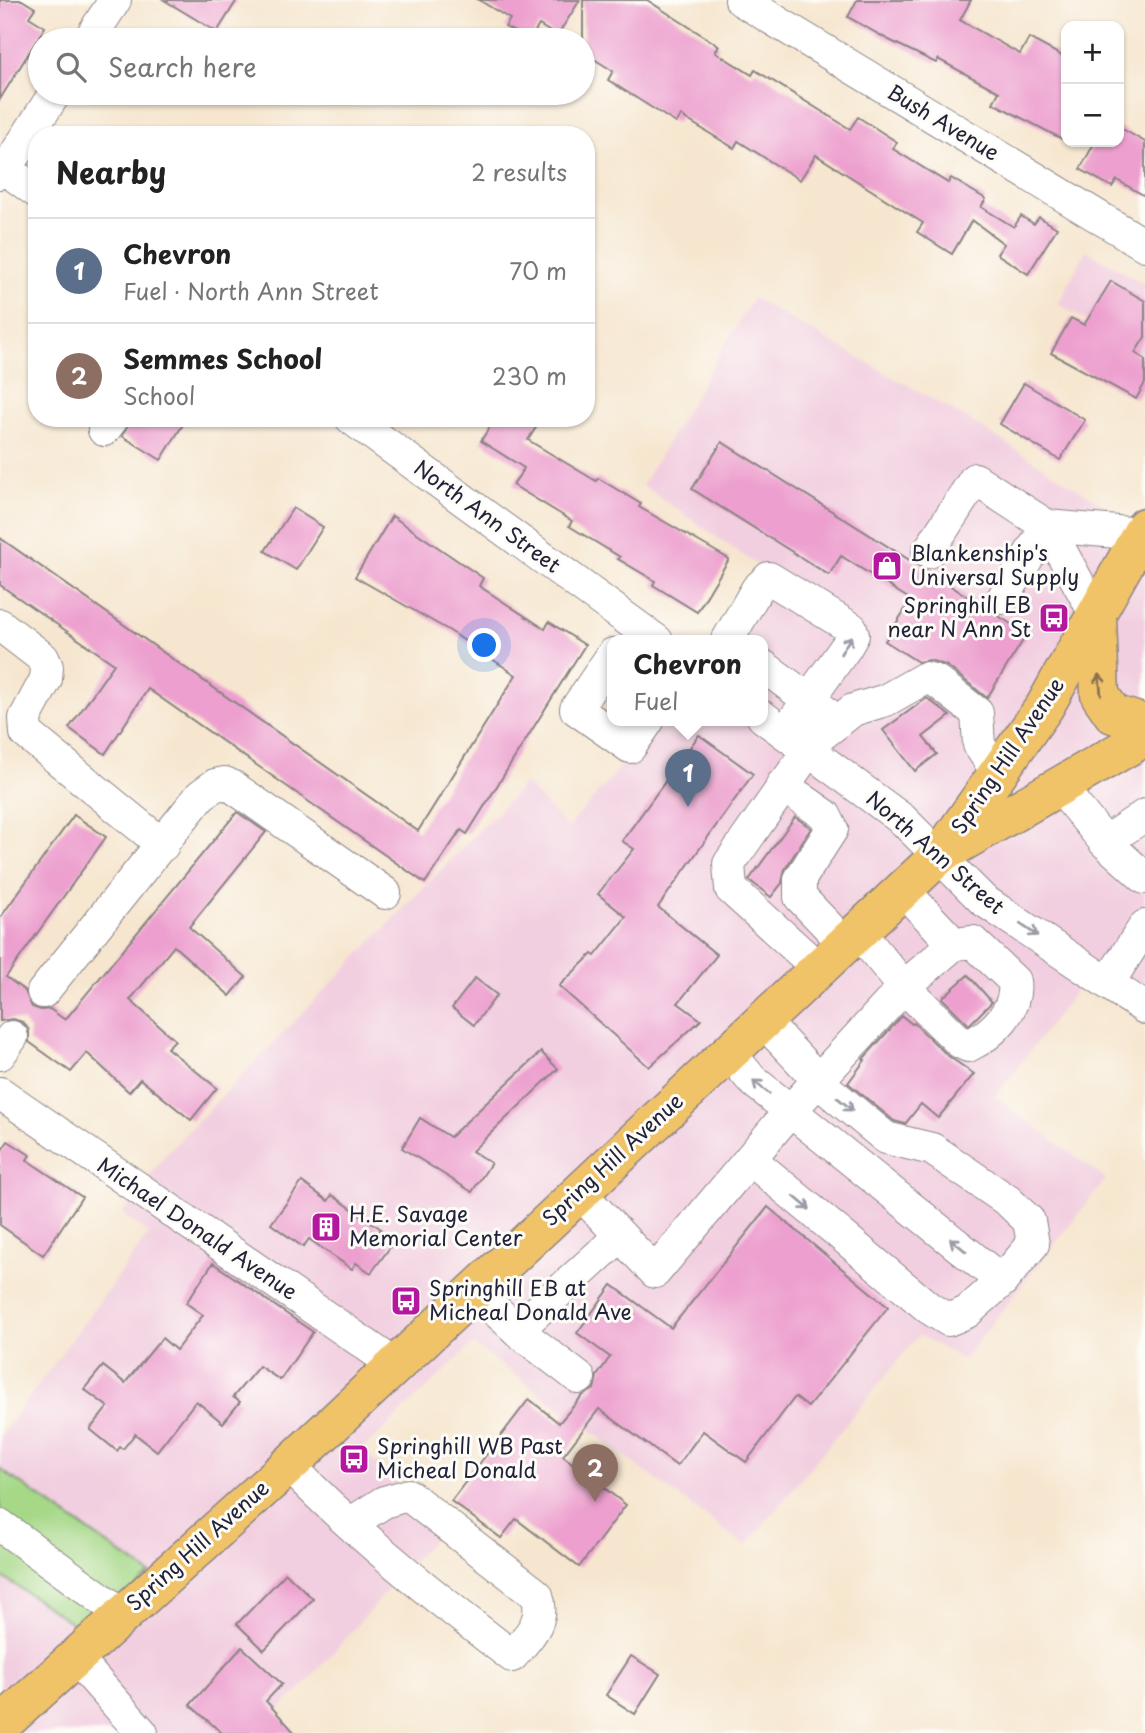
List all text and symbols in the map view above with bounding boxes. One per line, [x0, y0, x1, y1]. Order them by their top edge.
map controls [1061, 21, 1124, 147]
button: + [1061, 21, 1124, 84]
search box [28, 28, 595, 105]
text: Search here [108, 47, 257, 86]
icon: search [52, 48, 90, 86]
street label: Bush Avenue [882, 75, 1006, 167]
button: − [1061, 84, 1124, 147]
text: Nearby [56, 149, 166, 194]
text: 2 results [471, 154, 567, 189]
text: Chevron [123, 234, 231, 273]
text: 1 [74, 253, 85, 288]
text: 70 m [509, 253, 567, 288]
text: Fuel · North Ann Street [123, 273, 379, 308]
text: Semmes School [123, 339, 322, 378]
text: 2 [71, 358, 87, 393]
text: 230 m [492, 358, 567, 393]
text: School [123, 378, 195, 413]
street label: North Ann Street [408, 451, 568, 580]
place label: Blankenship's Universal Supply [910, 536, 1079, 592]
shop icon: Blankenship's Universal Supply [870, 549, 904, 583]
place label: Springhill EB near N Ann St [887, 588, 1031, 644]
bus stop icon: Springhill EB near N Ann St [1037, 601, 1071, 635]
your location [467, 628, 501, 662]
popup [607, 635, 768, 726]
one-way arrow [839, 636, 854, 655]
text: Chevron [633, 644, 742, 683]
street label: Spring Hill Avenue [942, 670, 1071, 840]
one-way arrow [1093, 673, 1106, 696]
text: Fuel [633, 683, 678, 718]
pin: 1 [665, 749, 711, 807]
street label: North Ann Street [860, 782, 1013, 921]
one-way arrow [1019, 923, 1038, 938]
one-way arrow [753, 1080, 771, 1095]
street label: Spring Hill Avenue [534, 1085, 689, 1233]
one-way arrow [835, 1096, 853, 1112]
street label: Michael Donald Avenue [92, 1148, 305, 1306]
one-way arrow [793, 1195, 811, 1211]
place label: H.E. Savage Memorial Center [349, 1197, 523, 1253]
building icon: H.E. Savage Memorial Center [309, 1210, 343, 1244]
one-way arrow [949, 1237, 967, 1253]
place label: Springhill EB at Micheal Donald Ave [429, 1271, 632, 1327]
bus stop icon: Springhill EB at Micheal Donald Ave [389, 1284, 423, 1318]
place label: Springhill WB Past Micheal Donald [377, 1429, 563, 1485]
bus stop icon: Springhill WB Past Micheal Donald [337, 1442, 371, 1476]
pin: 2 [572, 1444, 618, 1502]
street label: Spring Hill Avenue [118, 1472, 275, 1618]

